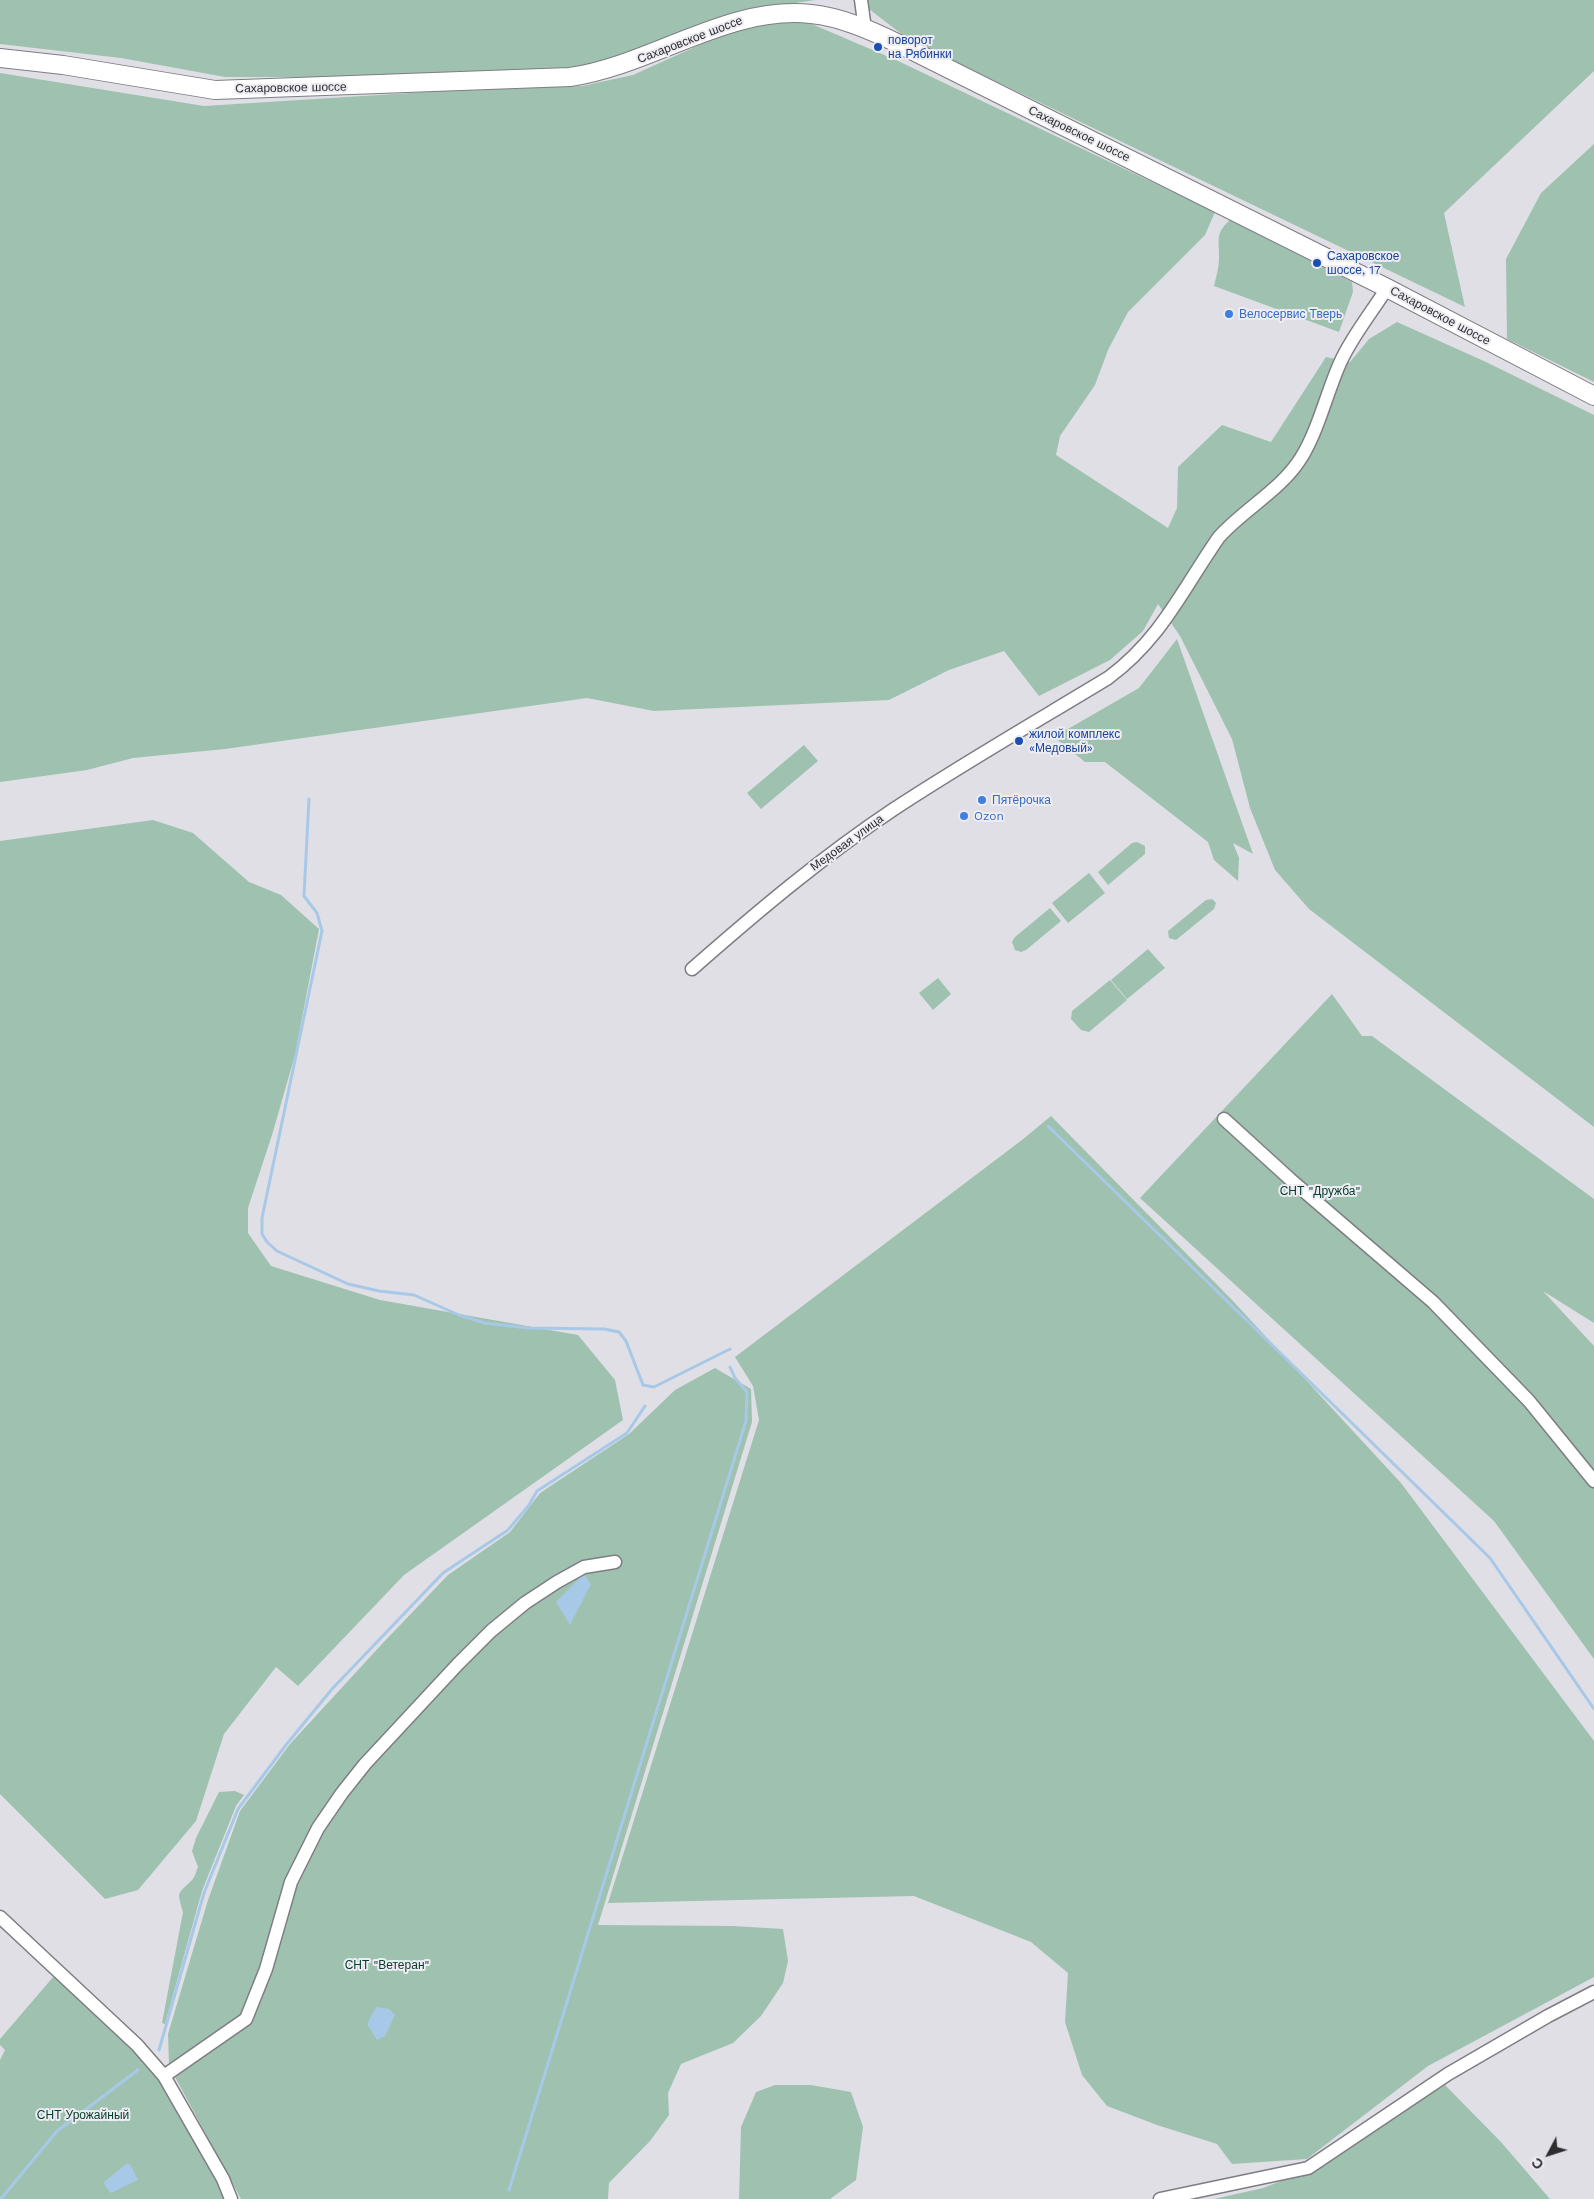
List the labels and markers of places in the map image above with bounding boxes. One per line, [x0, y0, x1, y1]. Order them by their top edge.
place label: поворот на Рябинки [888, 33, 952, 61]
marker: поворот на Рябинки [872, 41, 884, 53]
place label: Сахаровское шоссе, 17 [1327, 249, 1399, 277]
marker: Сахаровское шоссе, 17 [1311, 257, 1323, 269]
place label: Велосервис Тверь [1239, 307, 1342, 321]
marker: Велосервис Тверь [1223, 308, 1235, 320]
place label: жилой комплекс «Медовый» [1029, 727, 1120, 755]
marker: жилой комплекс «Медовый» [1013, 735, 1025, 747]
place label: Пятёрочка [992, 793, 1051, 807]
marker: Пятёрочка [976, 794, 988, 806]
place label: Ozon [974, 809, 1004, 823]
marker: Ozon [958, 810, 970, 822]

